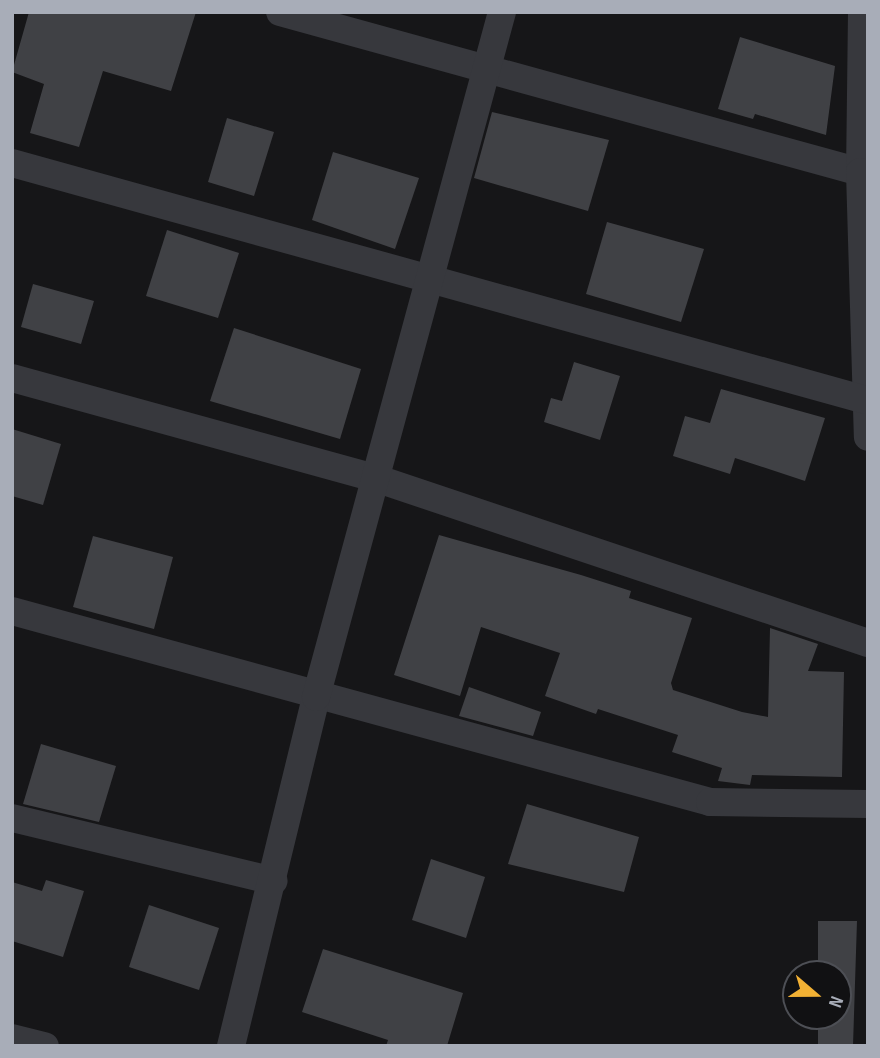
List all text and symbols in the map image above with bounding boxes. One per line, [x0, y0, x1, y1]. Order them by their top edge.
north arrow [782, 960, 852, 1030]
text: N [823, 993, 848, 1010]

